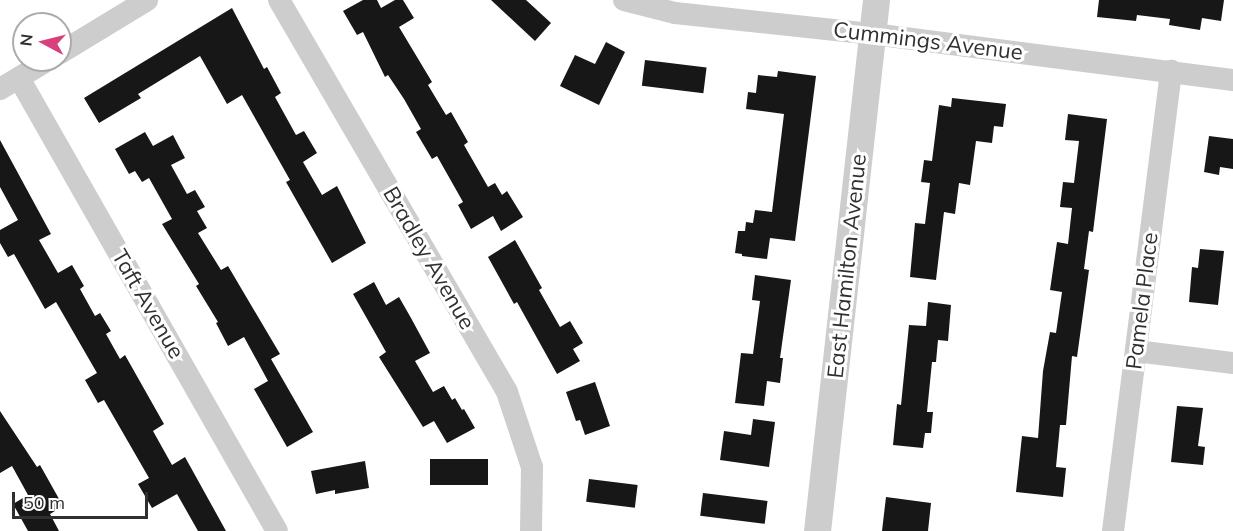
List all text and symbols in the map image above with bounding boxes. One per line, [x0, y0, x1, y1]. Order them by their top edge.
north arrow [12, 12, 72, 72]
street label: Cummings Avenue [832, 16, 1024, 66]
text: N [15, 33, 37, 47]
street label: East Hamilton Avenue [822, 153, 872, 379]
street label: Bradley Avenue [377, 182, 481, 334]
street label: Pamela Place [1120, 231, 1164, 371]
street label: Taft Avenue [106, 245, 190, 363]
scale bar [15, 480, 152, 518]
text: 50 m [23, 491, 65, 514]

